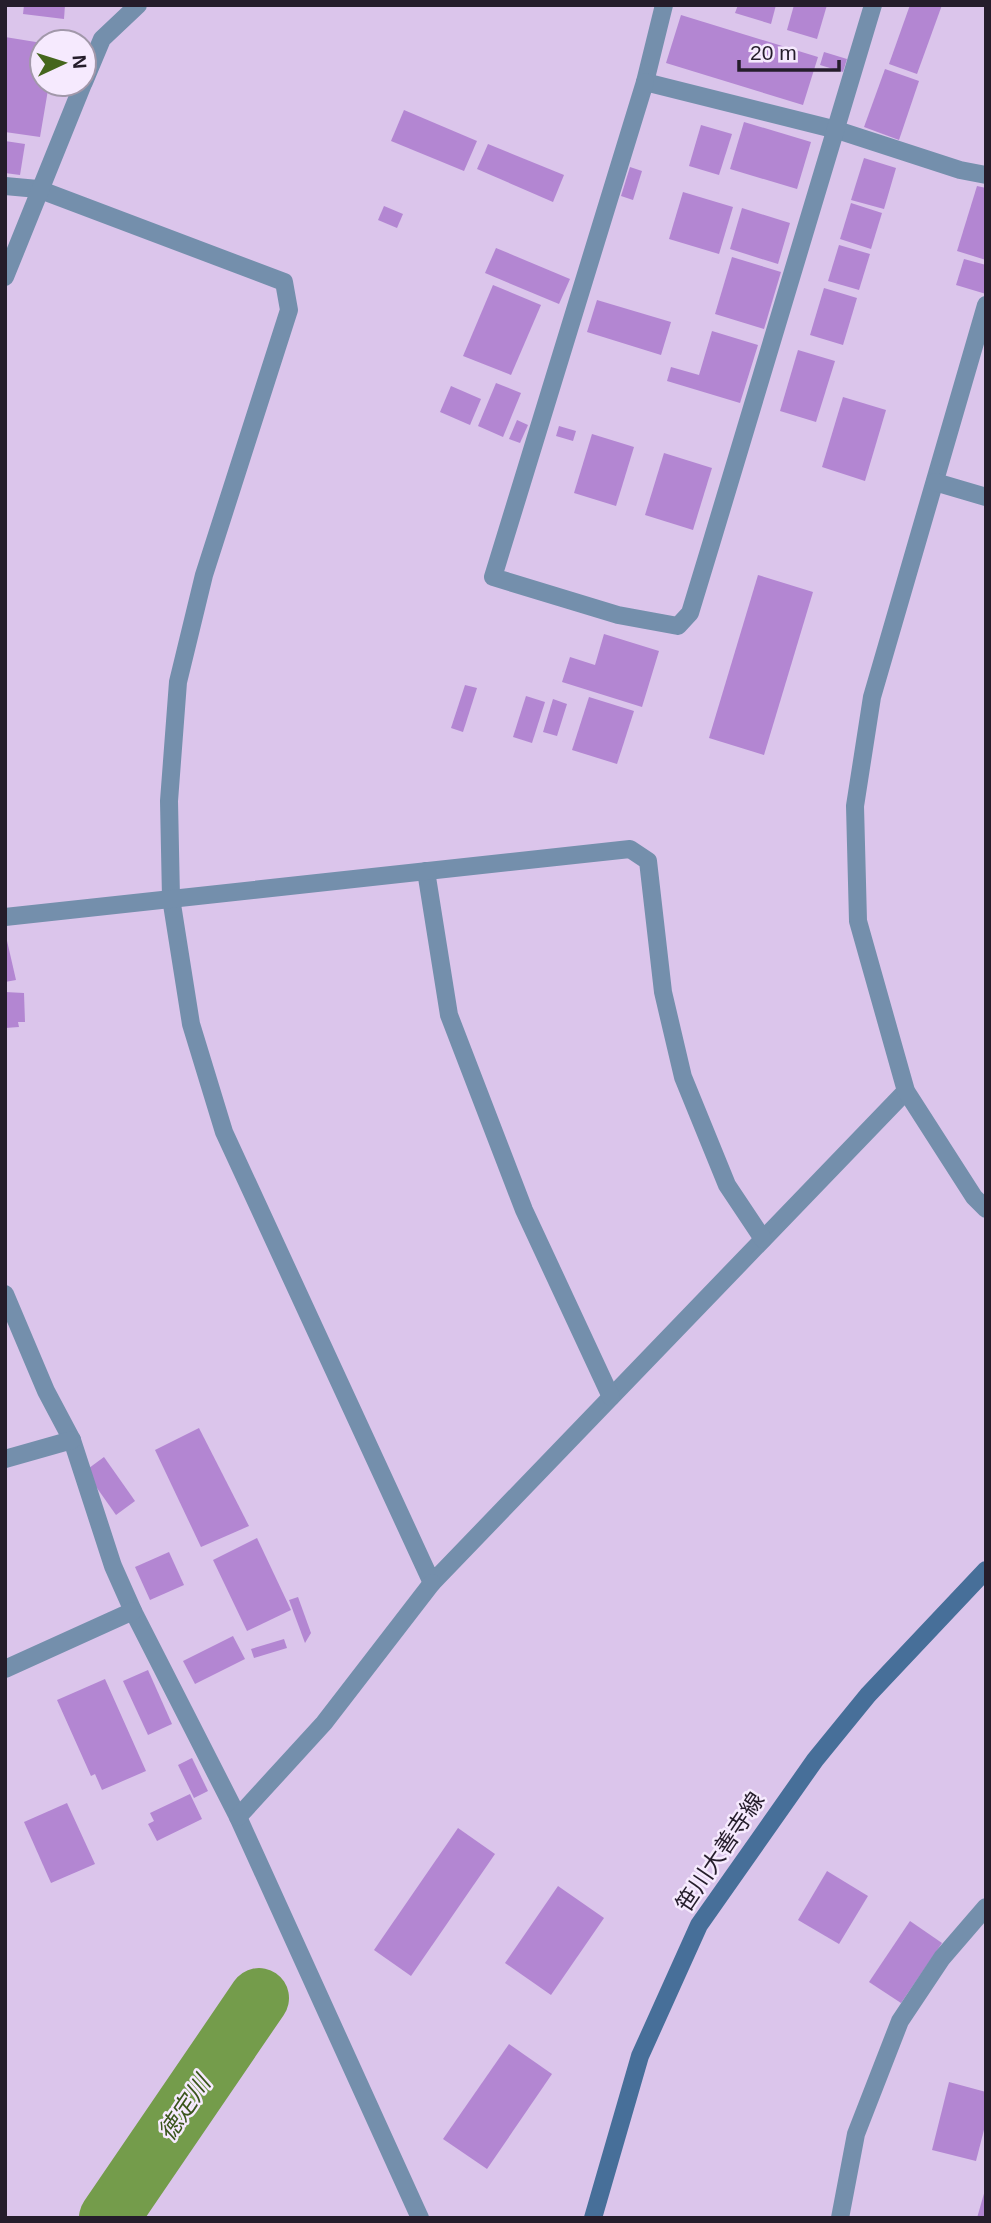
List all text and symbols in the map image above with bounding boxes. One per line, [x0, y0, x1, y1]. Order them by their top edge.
north arrow [28, 28, 98, 98]
scale bar [739, 28, 839, 72]
text: 20 m [750, 41, 797, 64]
text: N [69, 54, 90, 69]
street label: 笹川大善寺線 [671, 1788, 769, 1916]
water label: 徳定川 [153, 2068, 217, 2145]

